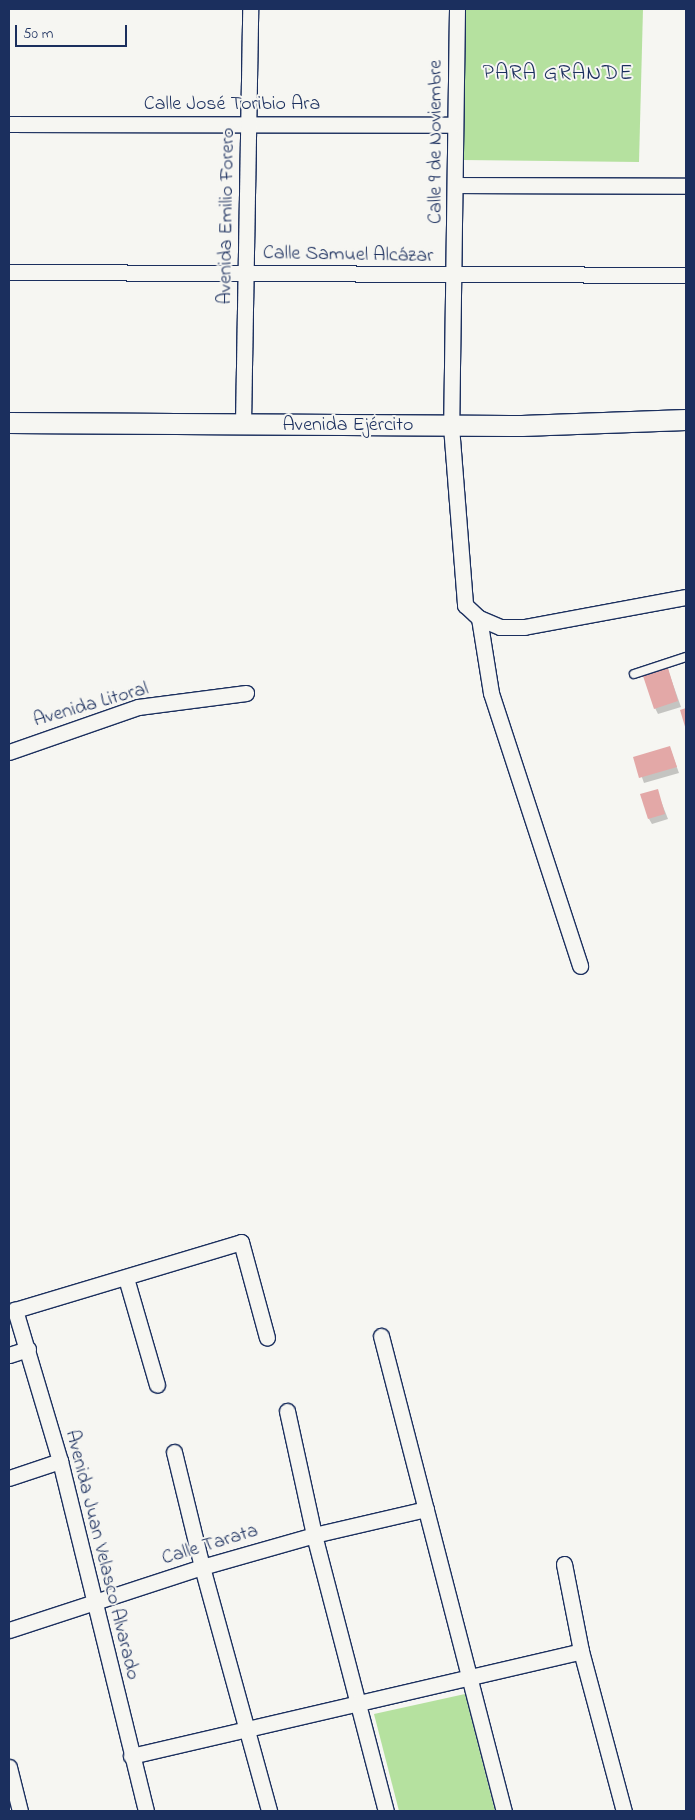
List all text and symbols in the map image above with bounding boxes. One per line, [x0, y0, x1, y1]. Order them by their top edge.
scale bar [18, 15, 130, 47]
text: 50 m [23, 23, 53, 45]
street label: Calle 9 de Noviembre [424, 60, 448, 224]
district label: PARA GRANDE [481, 62, 635, 88]
street label: Calle José Toribio Ara [144, 92, 320, 116]
street label: Avenida Emilio Forero [213, 127, 241, 305]
street label: Calle Samuel Alcázar [263, 242, 433, 268]
street label: Avenida Ejército [283, 413, 413, 437]
street label: Avenida Litoral [31, 677, 151, 733]
street label: Avenida Juan Velasco Alvarado [59, 1428, 145, 1682]
street label: Calle Tarata [159, 1519, 261, 1571]

